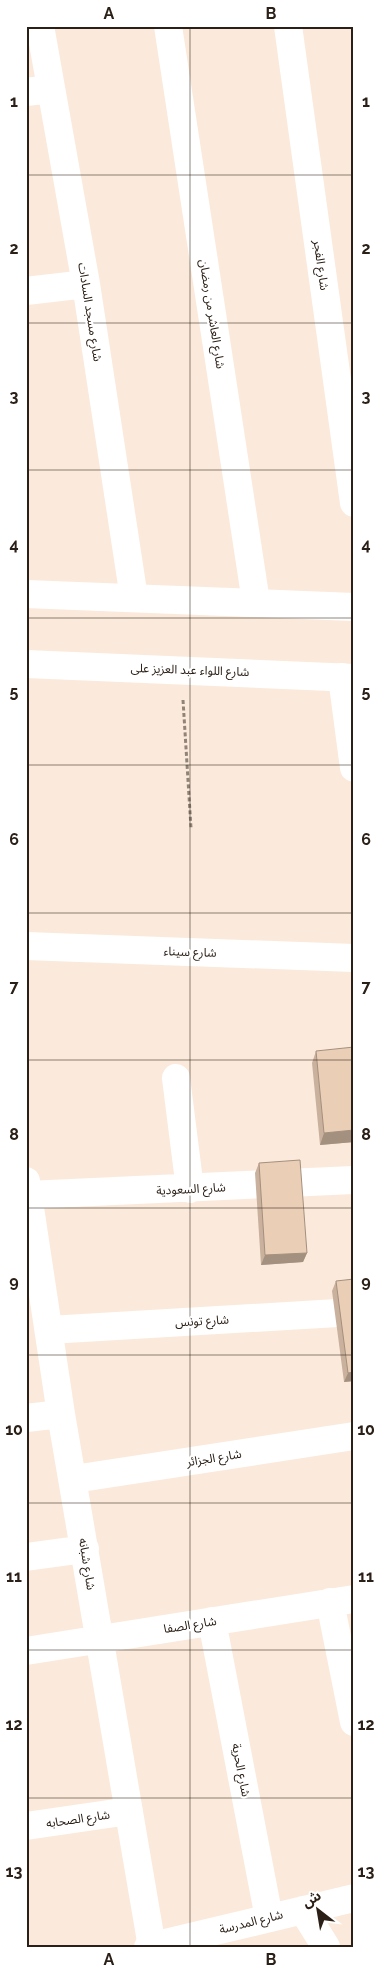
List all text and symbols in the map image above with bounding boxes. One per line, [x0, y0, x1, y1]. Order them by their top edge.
text: A [104, 4, 115, 23]
text: B [266, 4, 277, 23]
text: 1 [10, 92, 18, 111]
text: 1 [362, 92, 370, 111]
street label: شارع الفجر [308, 238, 331, 291]
text: 2 [9, 239, 19, 258]
text: 2 [361, 239, 371, 258]
street label: شارع العاشر من رمضان [194, 258, 228, 370]
street label: شارع مسجد السادات [73, 261, 105, 363]
text: 3 [10, 387, 19, 406]
text: 3 [362, 387, 371, 406]
text: 4 [9, 535, 19, 554]
text: 4 [361, 535, 371, 554]
street label: شارع اللواء عبد العزيز على [130, 661, 250, 681]
text: 5 [10, 682, 19, 701]
text: 5 [362, 682, 371, 701]
text: 6 [9, 830, 19, 849]
text: 6 [361, 830, 371, 849]
street label: شارع سيناء [163, 944, 217, 962]
text: 7 [10, 977, 19, 996]
text: 7 [362, 977, 371, 996]
text: 8 [9, 1125, 19, 1144]
text: 8 [361, 1125, 371, 1144]
street label: شارع السعودية [156, 1180, 226, 1200]
text: 9 [9, 1272, 19, 1291]
text: 9 [361, 1272, 371, 1291]
street label: شارع تونس [175, 1313, 230, 1331]
text: 10 [5, 1420, 23, 1439]
text: 10 [357, 1420, 375, 1439]
street label: شارع الجزائر [185, 1447, 243, 1471]
street label: شارع شبانه [74, 1537, 98, 1591]
text: 11 [6, 1567, 22, 1586]
text: 11 [358, 1567, 374, 1586]
street label: شارع الصفا [163, 1614, 218, 1638]
text: 12 [6, 1715, 22, 1734]
text: 12 [358, 1715, 374, 1734]
street label: شارع الحرية [227, 1742, 253, 1798]
street label: شارع الصحابه [45, 1808, 111, 1832]
text: 13 [6, 1862, 22, 1881]
text: 13 [358, 1862, 374, 1881]
north arrow [292, 1886, 342, 1936]
text: ش [299, 1887, 324, 1911]
street label: شارع المدرسة [218, 1907, 285, 1939]
text: A [104, 1950, 115, 1969]
text: B [266, 1950, 277, 1969]

